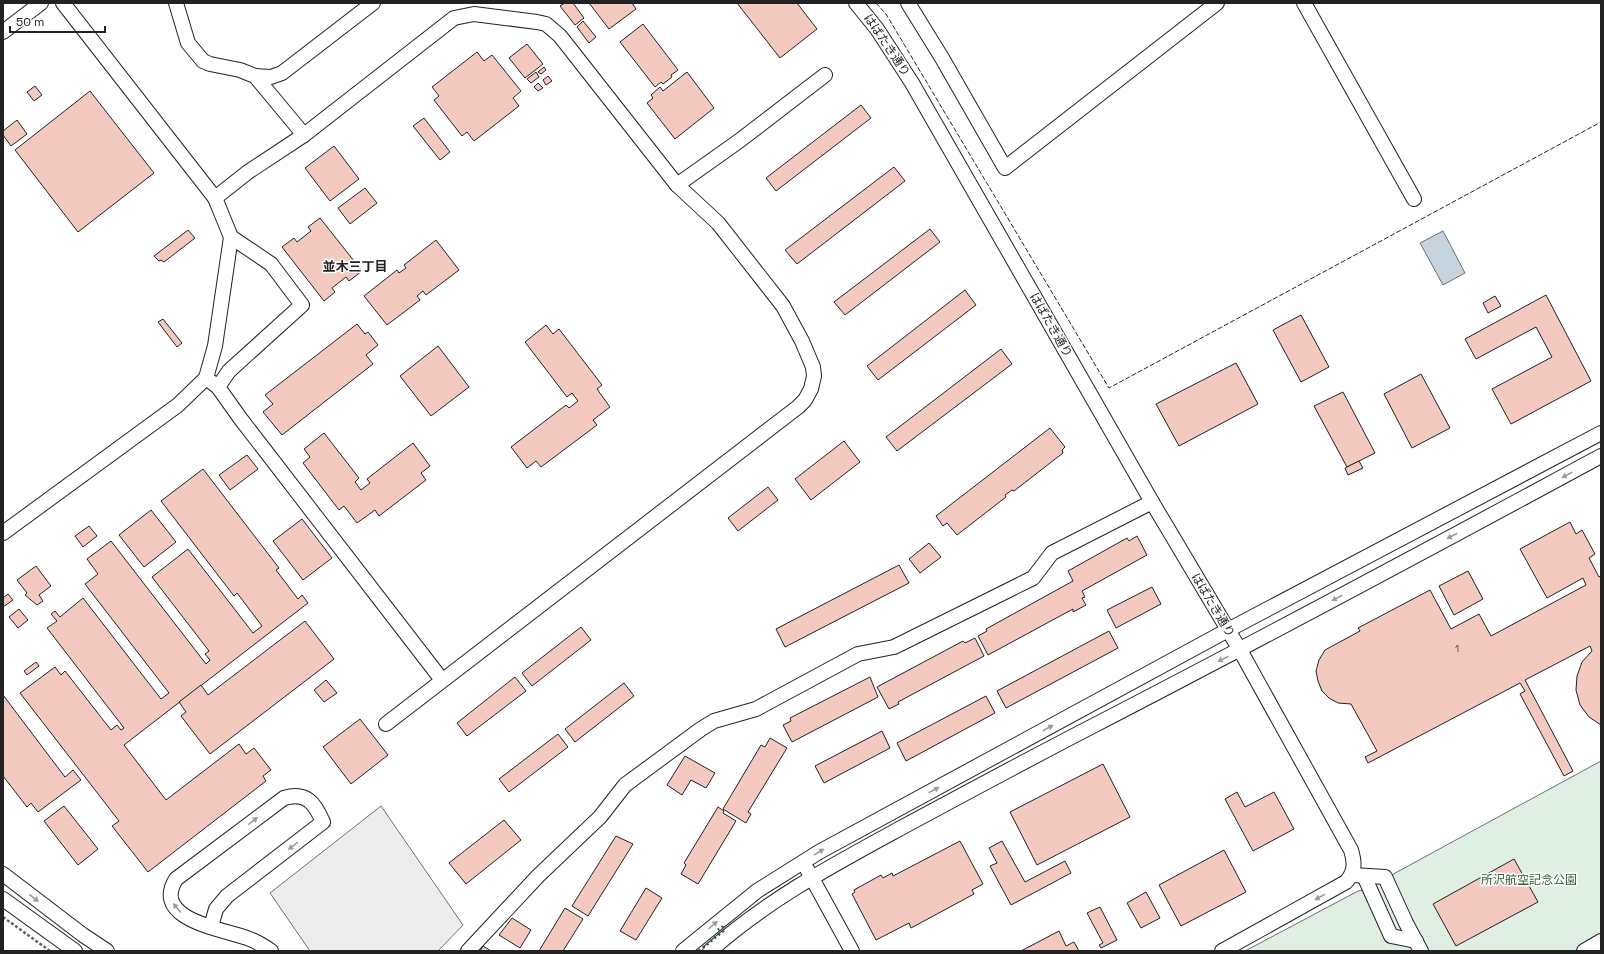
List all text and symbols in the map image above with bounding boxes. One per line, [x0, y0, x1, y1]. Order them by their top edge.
scale bar [10, 8, 105, 34]
street label: はばたき通り [860, 11, 914, 79]
text: 50 m [16, 14, 44, 30]
district label: 並木三丁目 [322, 258, 388, 275]
street label: はばたき通り [1026, 290, 1076, 360]
one-way arrow [1561, 472, 1572, 478]
one-way arrow [1446, 533, 1458, 540]
street label: はばたき通り [1188, 570, 1238, 640]
one-way arrow [1332, 594, 1343, 601]
house number: 1 [1455, 642, 1459, 655]
one-way arrow [1217, 655, 1228, 662]
one-way arrow [1042, 725, 1054, 731]
one-way arrow [928, 787, 940, 793]
one-way arrow [248, 817, 259, 825]
one-way arrow [287, 842, 298, 850]
one-way arrow [813, 848, 825, 855]
park label: 所沢航空記念公園 [1481, 872, 1577, 888]
one-way arrow [1315, 893, 1326, 900]
one-way arrow [28, 894, 39, 902]
one-way arrow [173, 903, 181, 914]
one-way arrow [707, 921, 718, 930]

